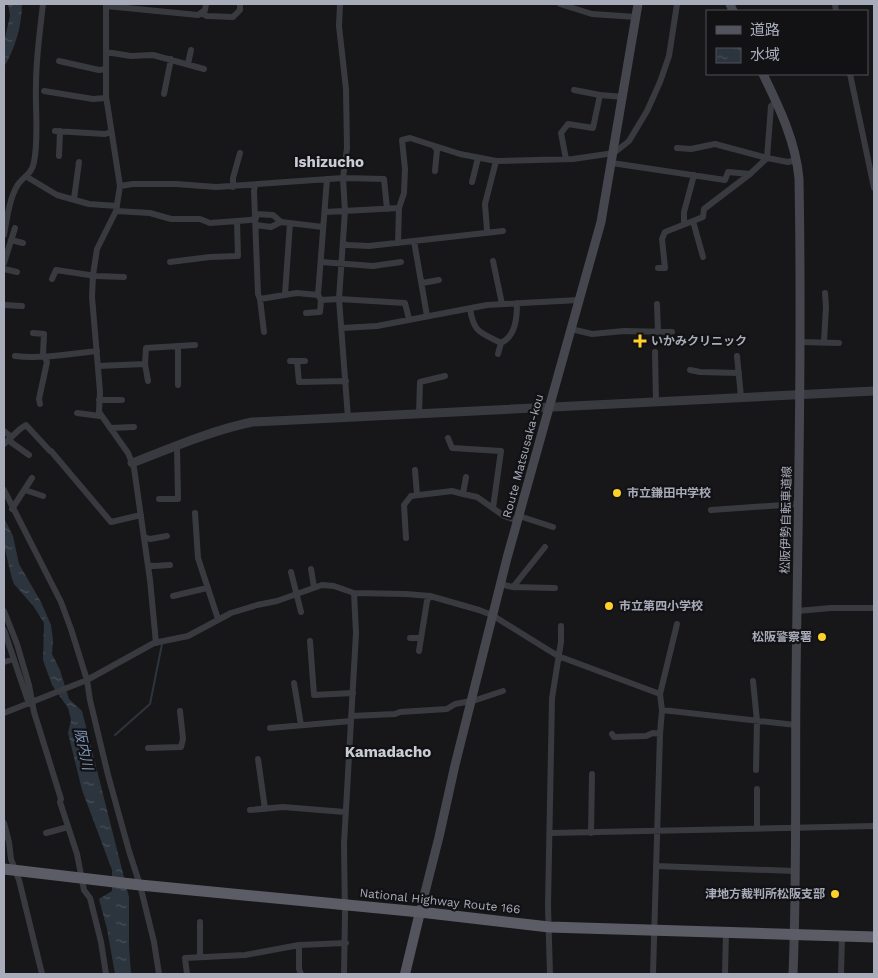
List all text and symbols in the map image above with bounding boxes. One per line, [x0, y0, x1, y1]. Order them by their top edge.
legend [706, 10, 868, 75]
text: 道路 [750, 21, 780, 39]
text: 水域 [750, 46, 780, 64]
district label: Ishizucho [294, 153, 364, 171]
marker: いかみクリニック [633, 334, 647, 348]
place label: いかみクリニック [651, 334, 747, 348]
street label: Route Matsusaka-kou [500, 393, 546, 519]
street label: 松阪伊勢自転車道線 [778, 466, 794, 574]
place label: 市立鎌田中学校 [627, 486, 711, 500]
marker: 市立鎌田中学校 [611, 487, 623, 499]
place label: 市立第四小学校 [619, 599, 703, 613]
marker: 市立第四小学校 [603, 600, 615, 612]
place label: 松阪警察署 [752, 630, 812, 644]
marker: 松阪警察署 [816, 631, 828, 643]
water label: 阪内川 [72, 727, 97, 773]
district label: Kamadacho [345, 743, 431, 761]
street label: National Highway Route 166 [359, 886, 521, 916]
place label: 津地方裁判所松阪支部 [705, 887, 825, 901]
marker: 津地方裁判所松阪支部 [829, 888, 841, 900]

